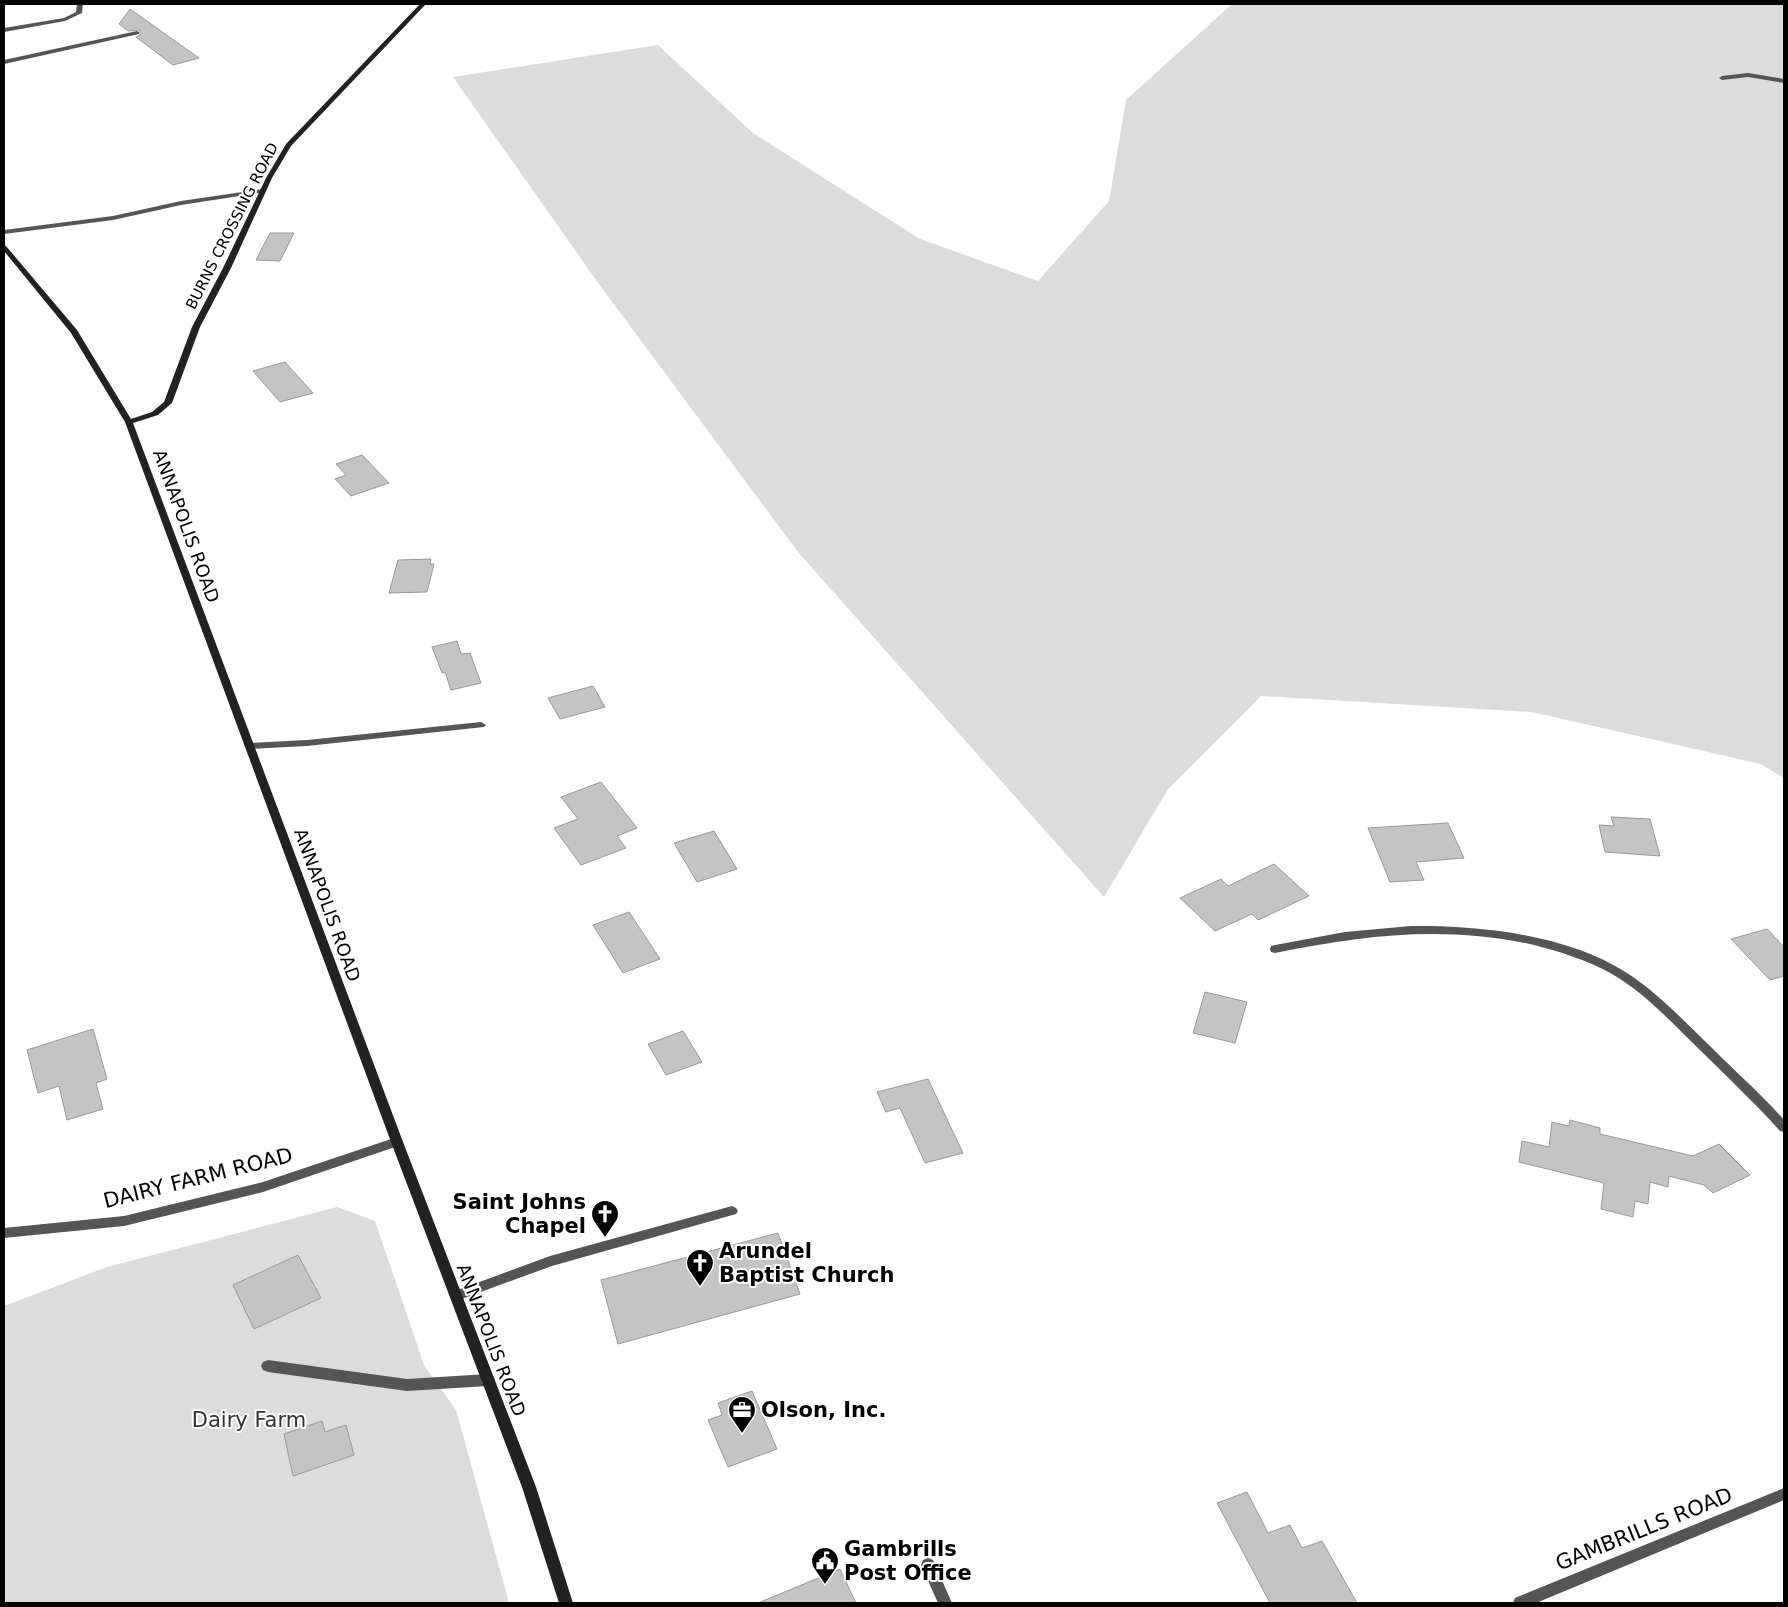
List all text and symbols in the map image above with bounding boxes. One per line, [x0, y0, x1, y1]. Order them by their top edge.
street label: BURNS CROSSING ROAD [182, 140, 282, 312]
street label: ANNAPOLIS ROAD [149, 446, 224, 605]
street label: ANNAPOLIS ROAD [290, 825, 365, 984]
street label: DAIRY FARM ROAD [101, 1143, 295, 1213]
place label: Saint Johns Chapel [453, 1190, 586, 1238]
church icon: Saint Johns Chapel [590, 1199, 620, 1238]
place label: Arundel Baptist Church [719, 1239, 894, 1287]
church icon: Arundel Baptist Church [685, 1248, 715, 1287]
street label: ANNAPOLIS ROAD [453, 1261, 530, 1419]
office icon: Olson, Inc. [727, 1395, 757, 1434]
place label: Olson, Inc. [761, 1398, 886, 1422]
park label: Dairy Farm [192, 1408, 306, 1432]
street label: GAMBRILLS ROAD [1552, 1483, 1736, 1575]
place label: Gambrills Post Office [844, 1537, 972, 1585]
public building icon: Gambrills Post Office [810, 1546, 840, 1585]

